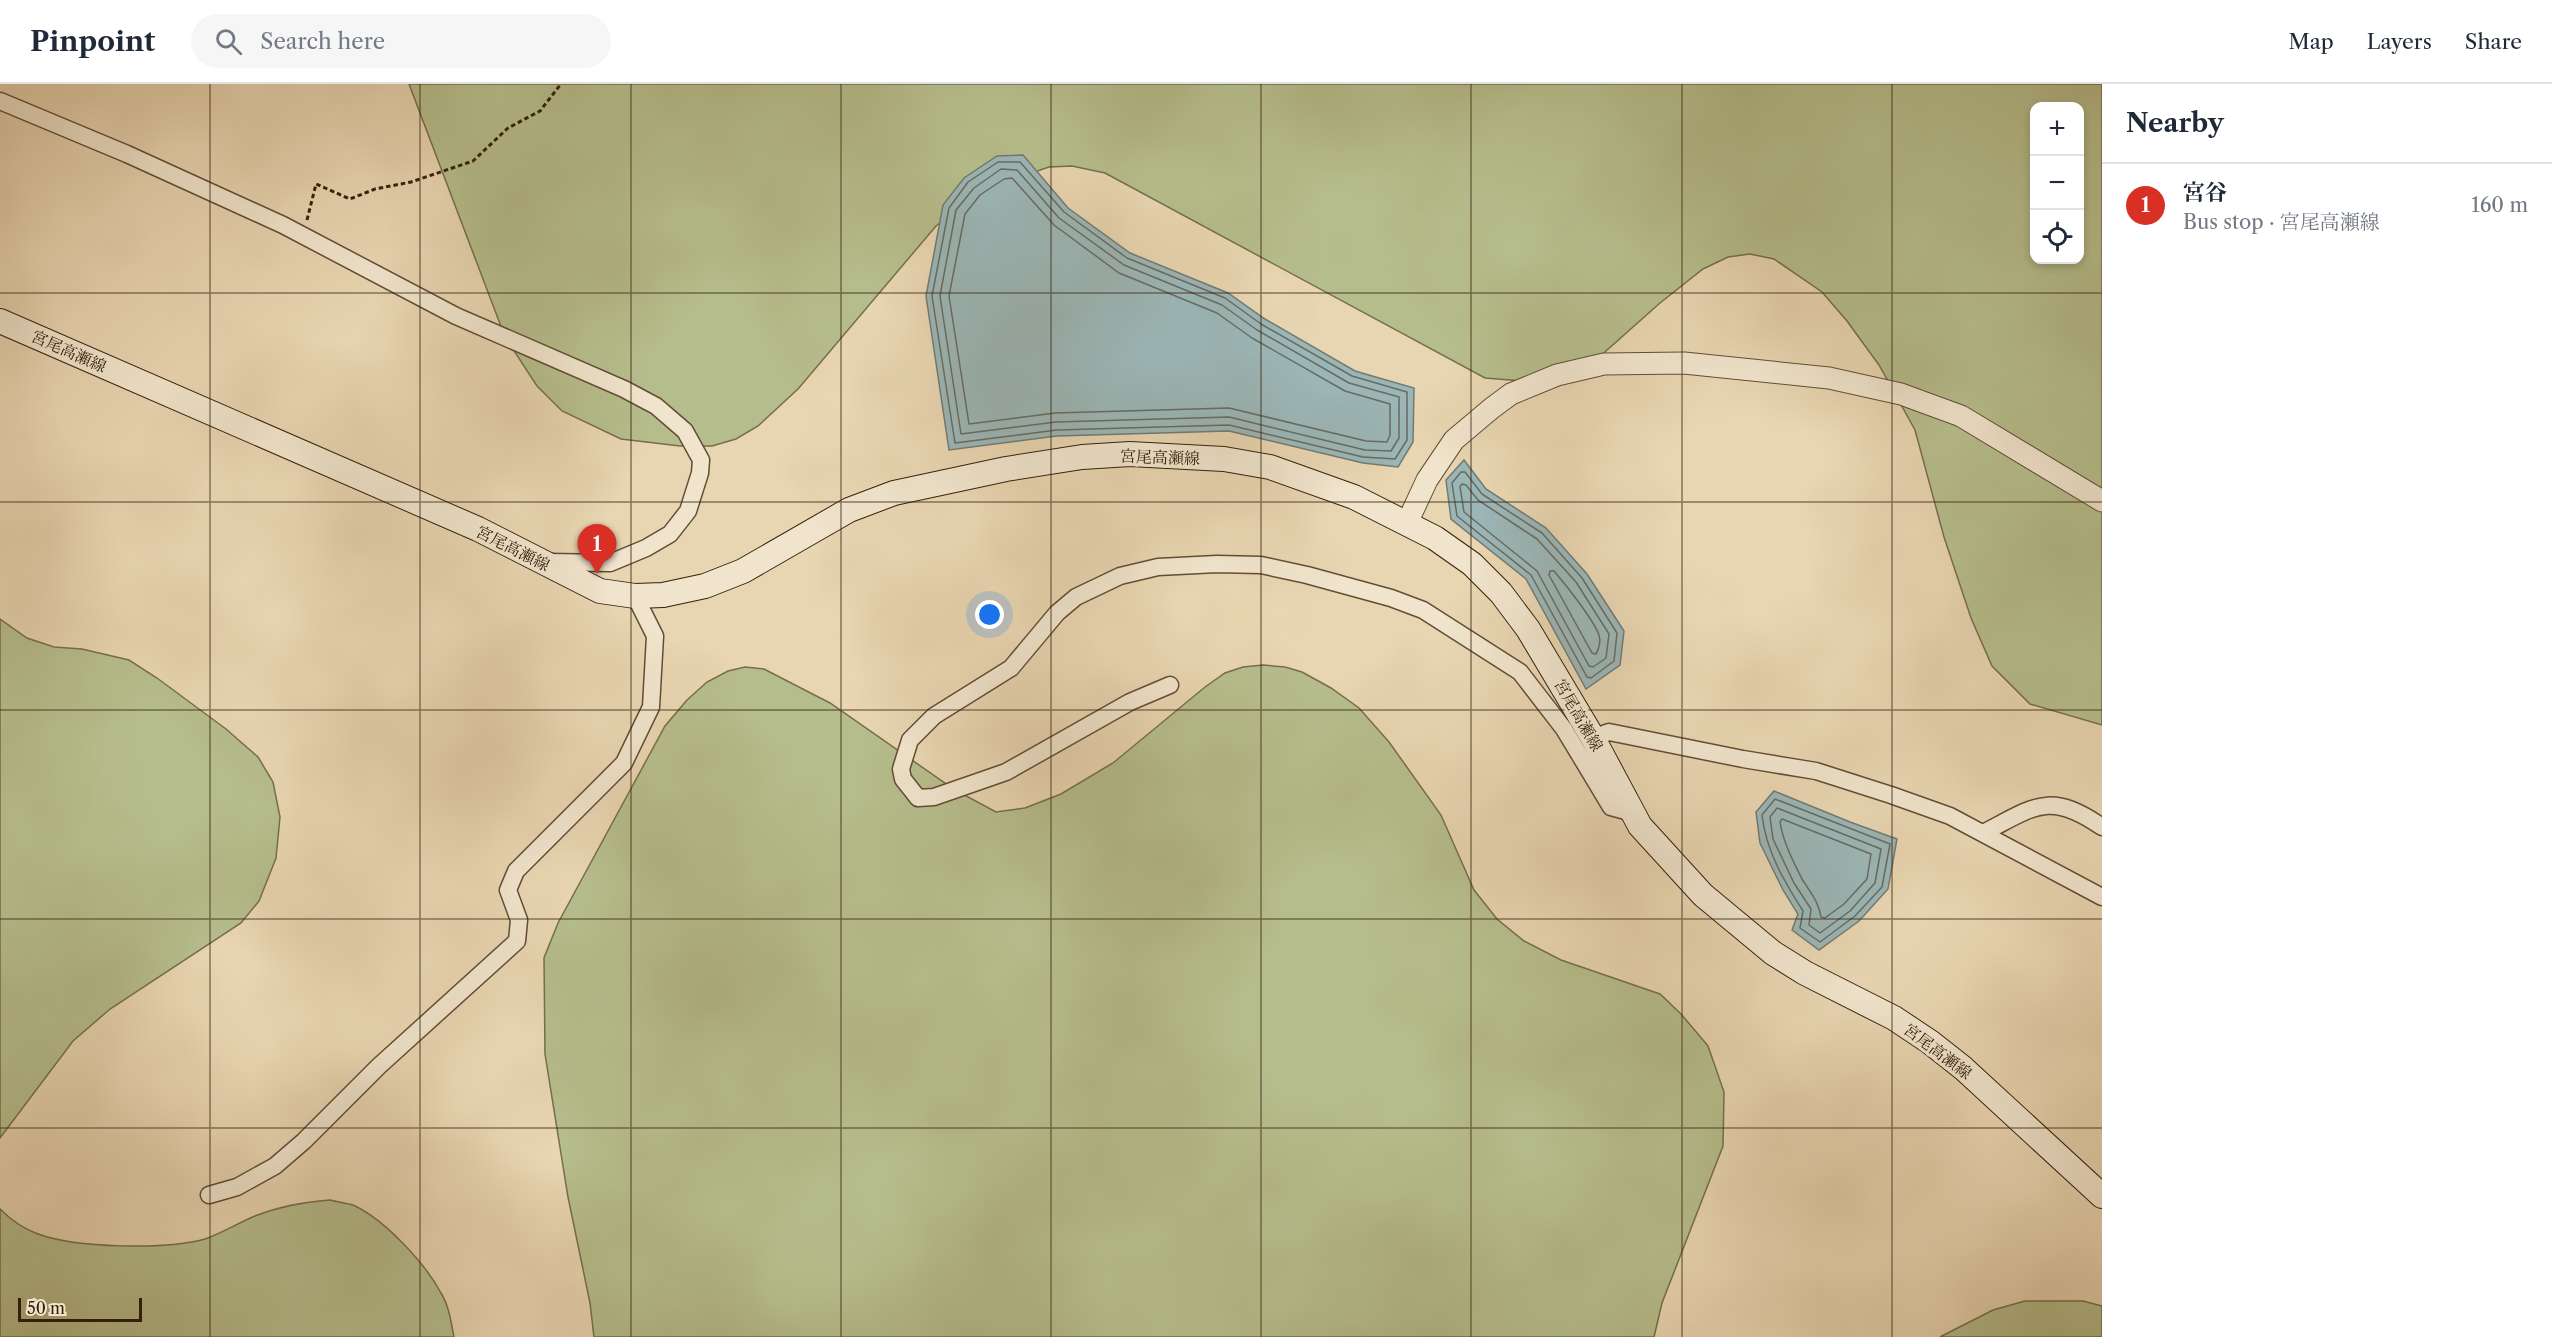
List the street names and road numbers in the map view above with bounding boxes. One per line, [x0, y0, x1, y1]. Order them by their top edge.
street label: 宮尾高瀬線 [28, 326, 110, 376]
street label: 宮尾高瀬線 [1120, 446, 1200, 468]
street label: 宮尾高瀬線 [473, 521, 553, 575]
street label: 宮尾高瀬線 [1550, 675, 1608, 755]
street label: 宮尾高瀬線 [1900, 1019, 1976, 1083]

